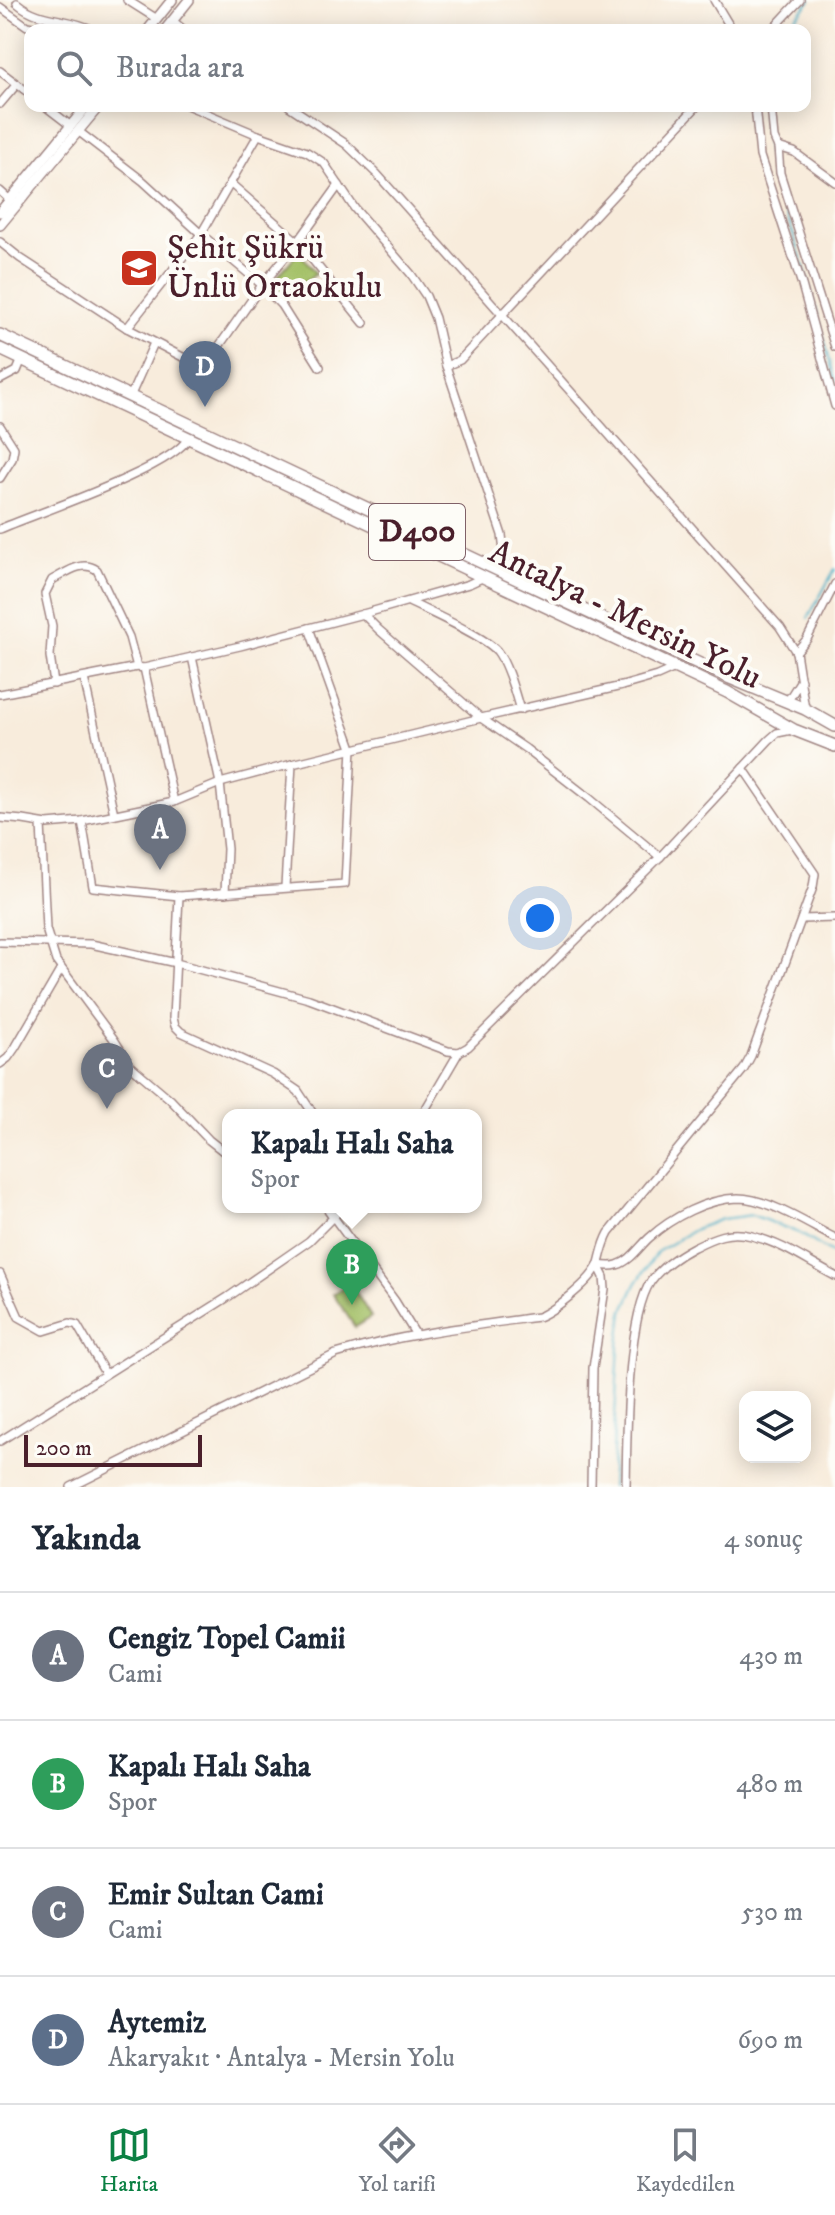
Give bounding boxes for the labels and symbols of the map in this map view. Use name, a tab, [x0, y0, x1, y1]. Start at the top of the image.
place label: Şehit Şükrü Ünlü Ortaokulu	[167, 227, 382, 308]
school or university icon: Şehit Şükrü Ünlü Ortaokulu	[118, 247, 160, 289]
pin: D	[179, 341, 231, 407]
road number: D400	[369, 504, 465, 560]
street label: Antalya - Mersin Yolu	[482, 531, 768, 699]
pin: A	[134, 804, 186, 870]
your location	[520, 898, 560, 938]
pin: C	[81, 1043, 133, 1109]
pin: B	[326, 1239, 378, 1305]
scale bar	[24, 1431, 202, 1467]

